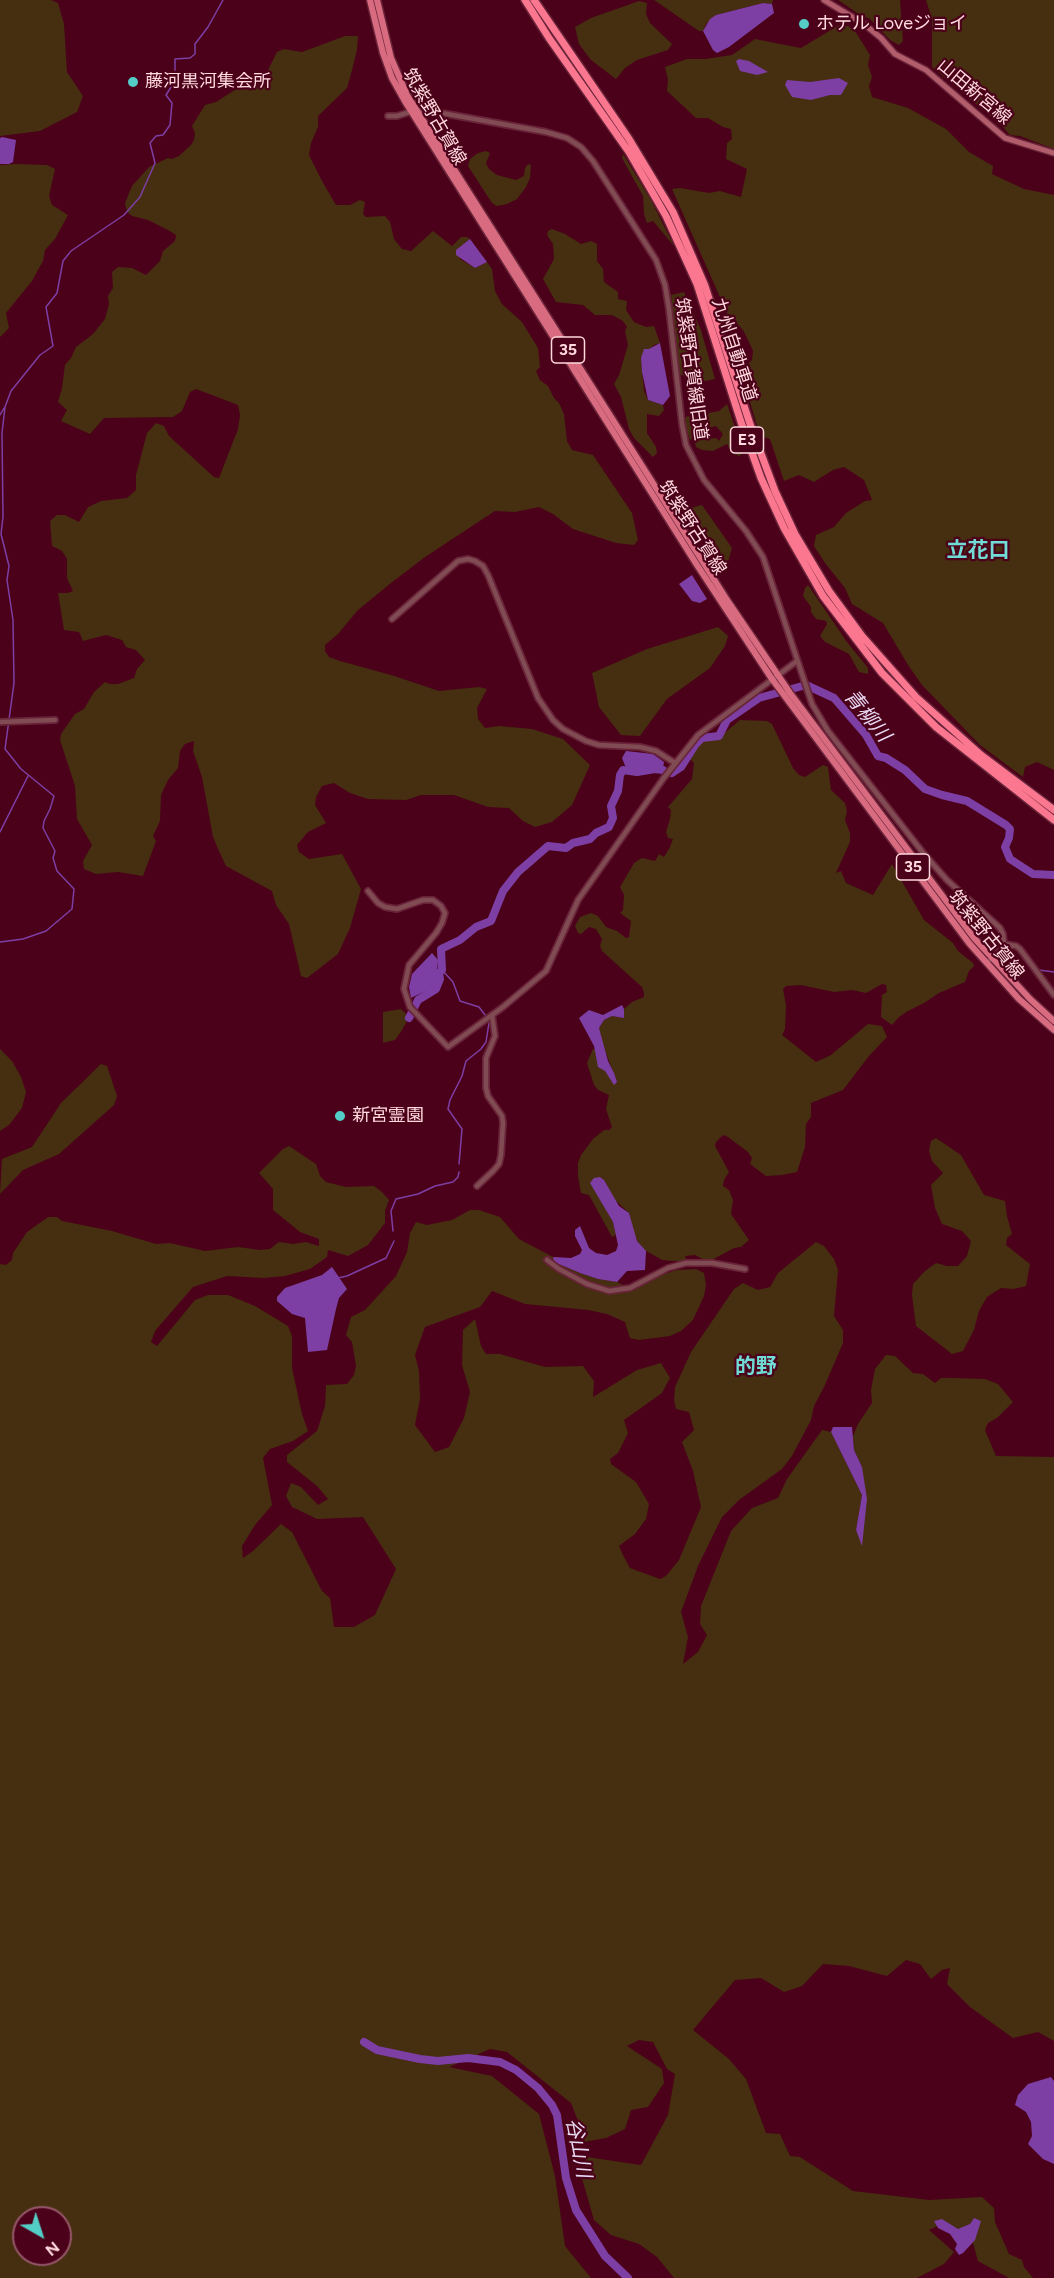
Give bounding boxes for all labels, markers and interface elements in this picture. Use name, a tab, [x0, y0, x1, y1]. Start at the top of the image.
place label: ホテル Loveジョイ	[816, 13, 967, 35]
marker: ホテル Loveジョイ	[797, 17, 811, 31]
street label: 山田新宮線	[933, 55, 1015, 129]
street label: 筑紫野古賀線	[398, 65, 470, 169]
place label: 藤河黒河集会所	[145, 71, 271, 93]
marker: 藤河黒河集会所	[126, 75, 140, 89]
street label: 九州自動車道	[707, 295, 761, 405]
street label: 筑紫野古賀線旧道	[670, 296, 712, 442]
road number: 35	[552, 337, 584, 363]
road number: E3	[730, 427, 764, 453]
street label: 筑紫野古賀線	[654, 477, 730, 579]
district label: 立花口	[947, 538, 1009, 564]
water label: 青柳川	[839, 685, 895, 747]
road number: 35	[896, 854, 930, 880]
street label: 筑紫野古賀線	[944, 886, 1028, 984]
place label: 新宮霊園	[352, 1105, 424, 1127]
marker: 新宮霊園	[333, 1109, 347, 1123]
district label: 的野	[735, 1354, 777, 1380]
water label: 谷山川	[560, 2116, 596, 2180]
north arrow	[12, 2206, 72, 2266]
text: N	[42, 2238, 63, 2260]

